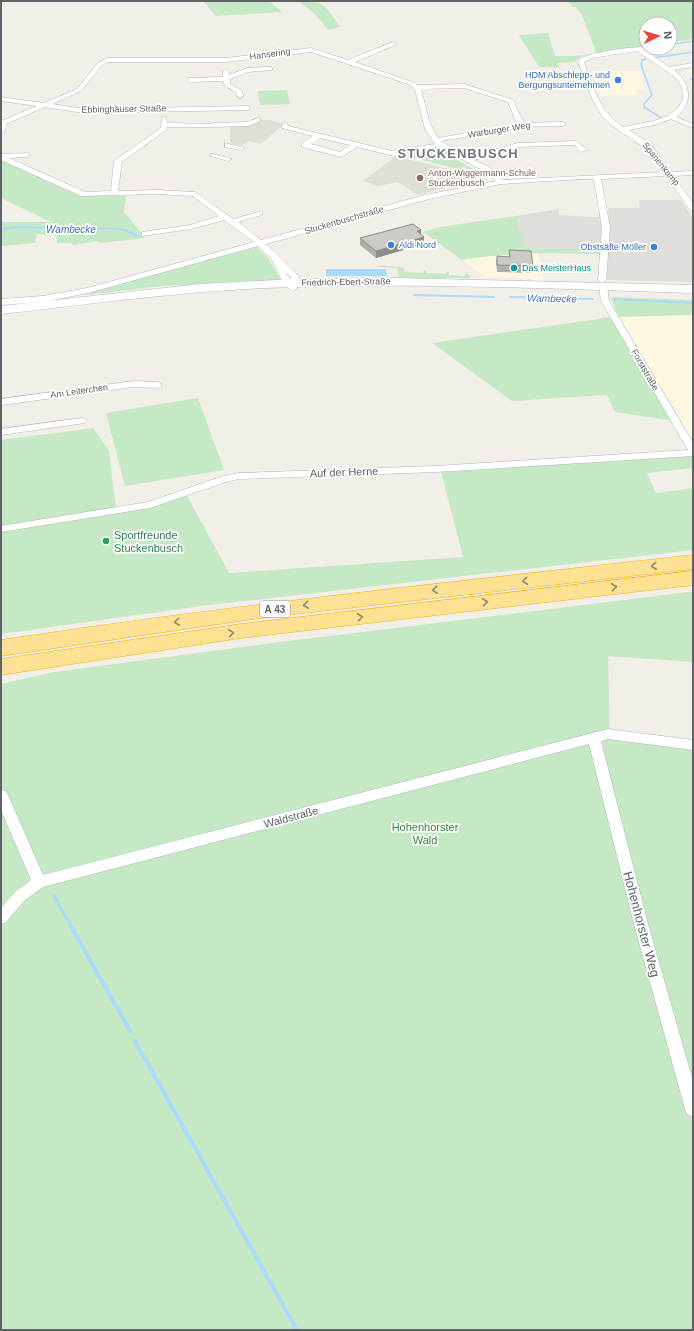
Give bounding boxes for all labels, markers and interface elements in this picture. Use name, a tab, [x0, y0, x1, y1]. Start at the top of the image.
north arrow	[638, 16, 678, 56]
text: N	[662, 31, 674, 40]
street label: Hansering	[249, 46, 291, 62]
place label: HDM Abschlepp- und Bergungsunternehmen	[518, 70, 610, 90]
marker: HDM Abschlepp- und Bergungsunternehmen	[613, 75, 623, 85]
street label: Ebbinghäuser Straße	[81, 103, 167, 115]
street label: Warburger Weg	[467, 120, 531, 140]
street label: Spanenkamp	[640, 140, 682, 188]
district label: STUCKENBUSCH	[397, 146, 519, 161]
place label: Anton-Wiggermann-Schule Stuckenbusch	[428, 168, 536, 188]
marker: Anton-Wiggermann-Schule Stuckenbusch	[415, 173, 425, 183]
street label: Stuckenbuschstraße	[303, 204, 385, 236]
water label: Wambecke	[46, 224, 96, 235]
marker: Aldi Nord	[386, 240, 396, 250]
place label: Aldi Nord	[399, 240, 436, 250]
place label: Obstsäfte Möller	[580, 242, 646, 252]
marker: Obstsäfte Möller	[649, 242, 659, 252]
marker: Das MeisterHaus	[509, 263, 519, 273]
place label: Das MeisterHaus	[522, 263, 592, 273]
street label: Friedrich-Ebert-Straße	[301, 276, 391, 288]
water label: Wambecke	[527, 293, 577, 304]
street label: Forststraße	[629, 348, 661, 392]
street label: Am Leiterchen	[50, 382, 108, 400]
street label: Auf der Herne	[310, 465, 378, 479]
place label: Sportfreunde Stuckenbusch	[114, 529, 183, 554]
marker: Sportfreunde Stuckenbusch	[101, 536, 111, 546]
one-way arrow	[651, 561, 657, 570]
one-way arrow	[522, 576, 528, 585]
one-way arrow	[611, 583, 617, 592]
one-way arrow	[432, 586, 438, 595]
one-way arrow	[482, 598, 488, 607]
one-way arrow	[303, 600, 309, 609]
road number: A 43	[260, 601, 290, 617]
one-way arrow	[357, 613, 363, 622]
one-way arrow	[174, 617, 180, 626]
one-way arrow	[227, 629, 234, 638]
street label: Waldstraße	[262, 804, 320, 830]
park label: Hohenhorster Wald	[392, 821, 459, 846]
street label: Hohenhorster Weg	[620, 870, 663, 979]

